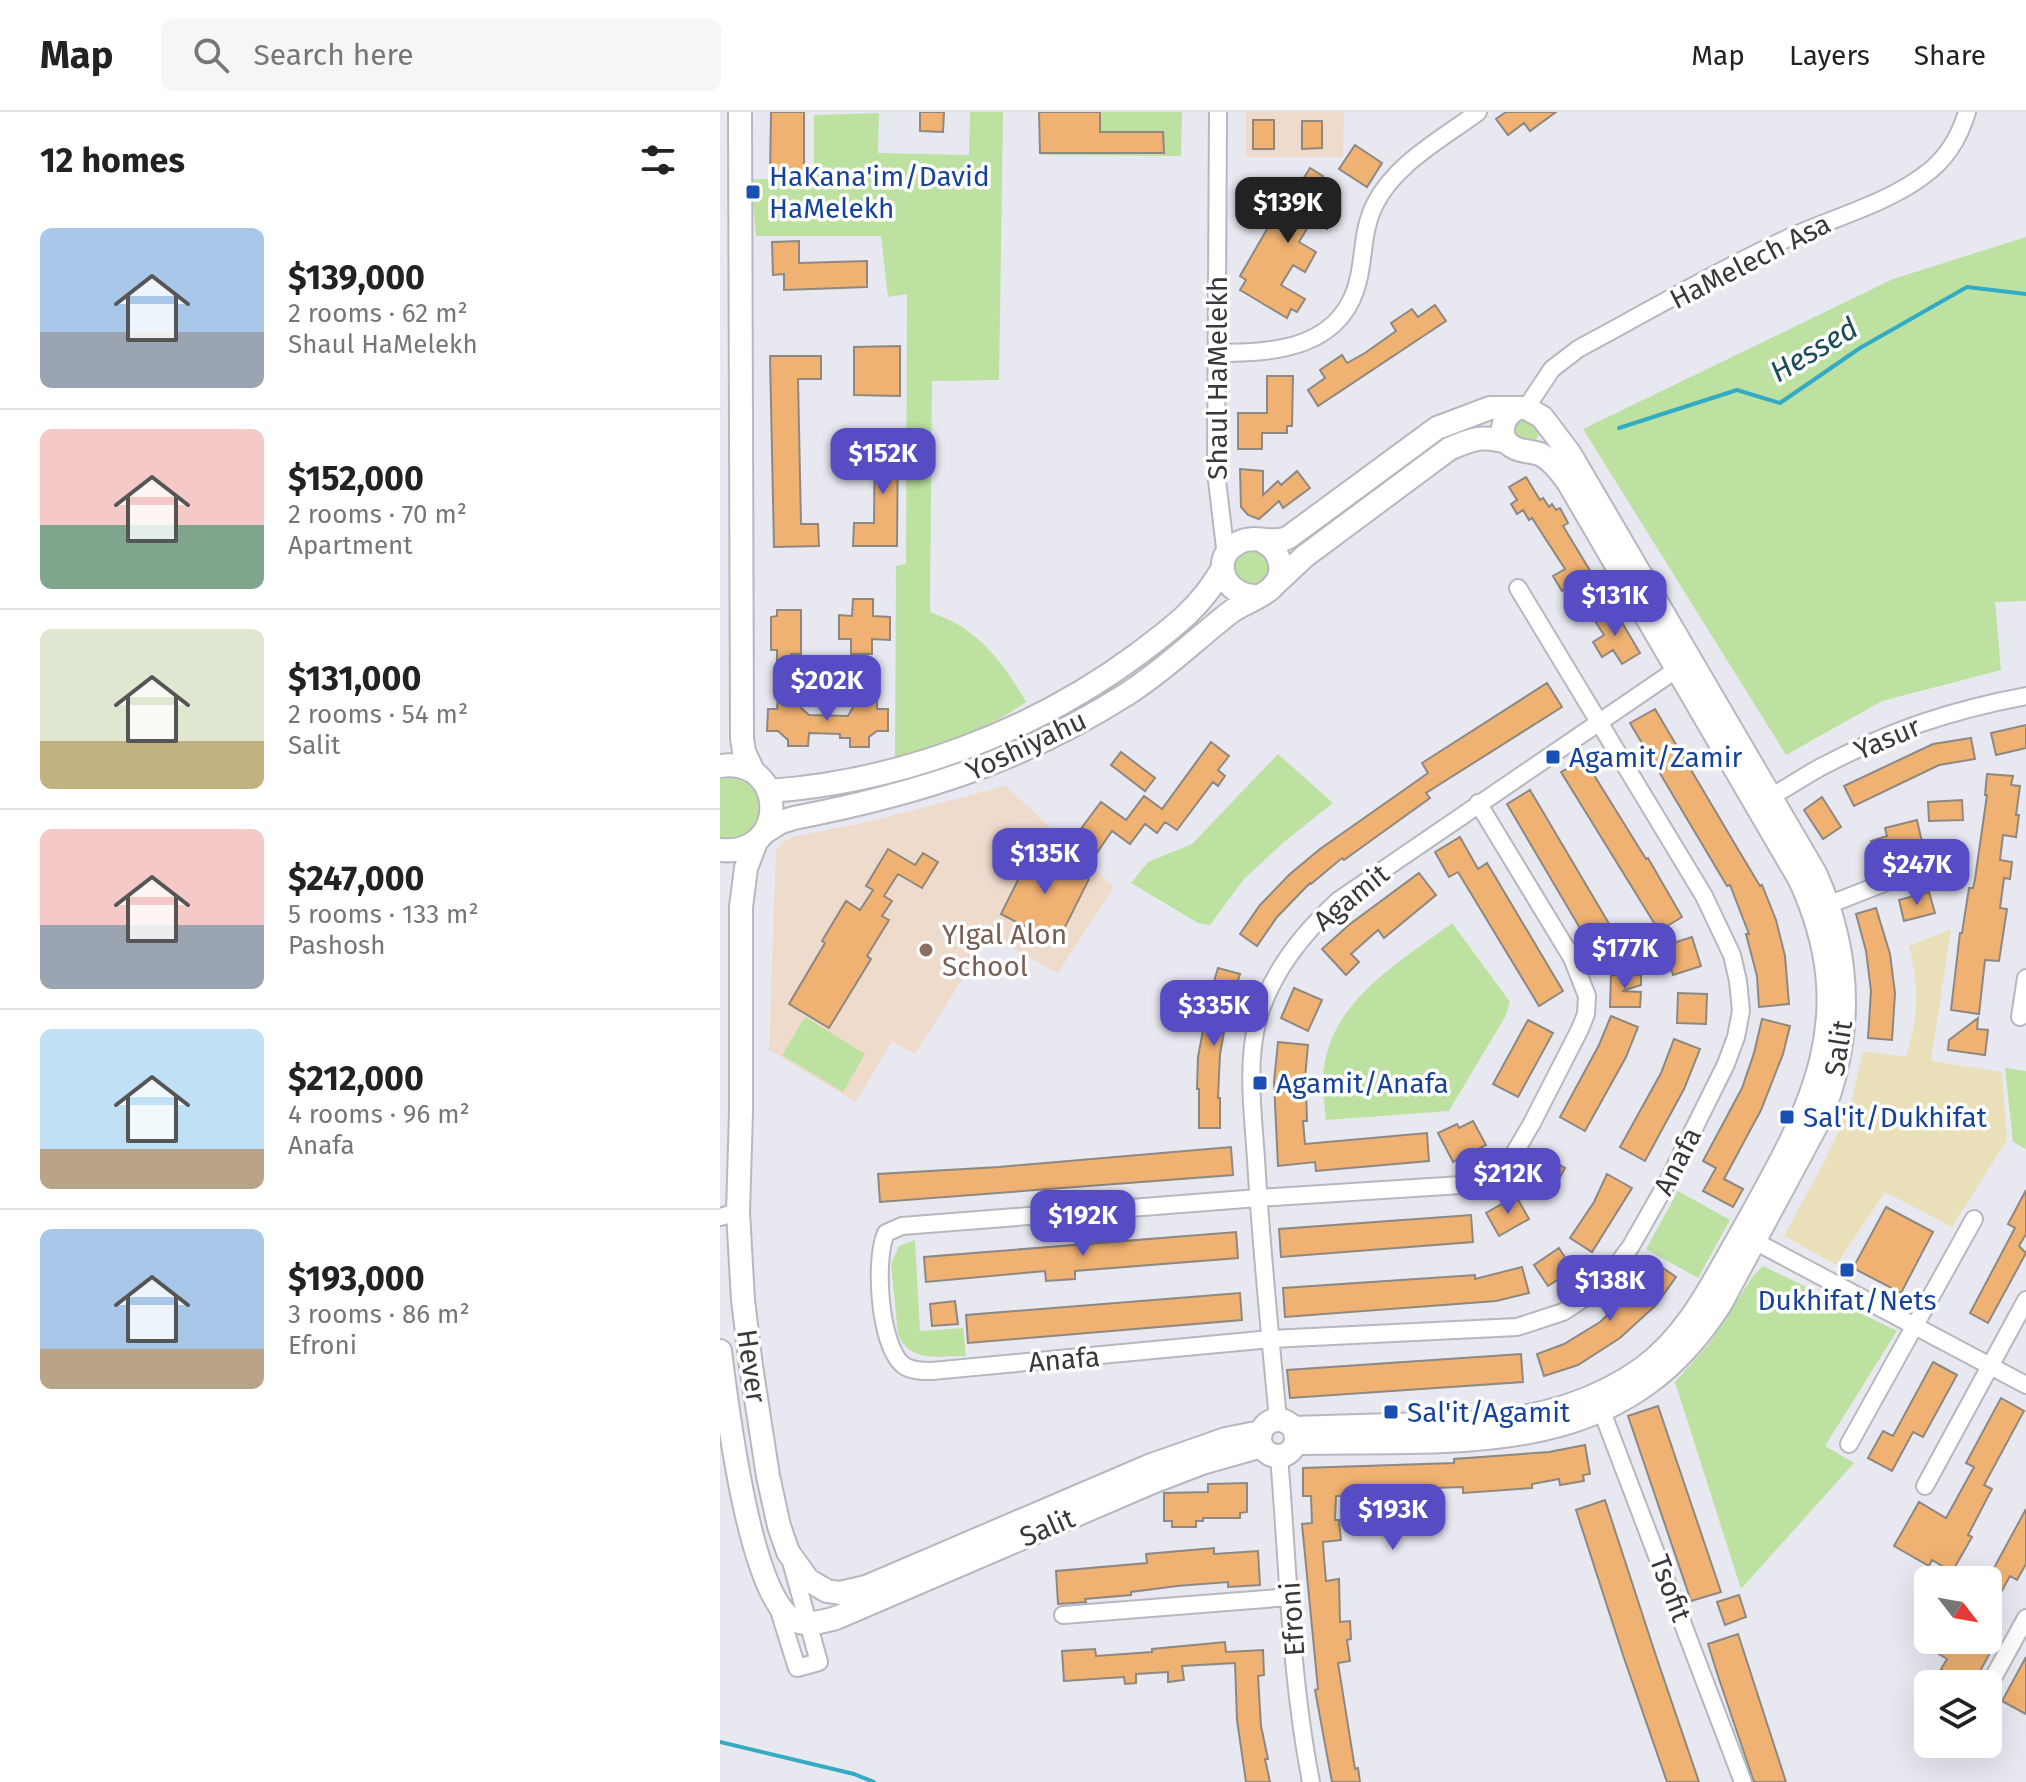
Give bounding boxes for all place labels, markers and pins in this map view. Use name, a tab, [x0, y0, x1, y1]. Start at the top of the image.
place label: HaKana'im/David HaMelekh	[769, 160, 990, 225]
pin: $139K	[1232, 177, 1344, 245]
marker: HaKana'im/David HaMelekh	[744, 183, 762, 201]
pin: $152K	[827, 428, 939, 496]
pin: $131K	[1559, 570, 1671, 638]
pin: $202K	[771, 655, 883, 723]
place label: Agamit/Zamir	[1569, 741, 1743, 774]
marker: Agamit/Zamir	[1544, 748, 1562, 766]
pin: $135K	[989, 828, 1101, 896]
pin: $247K	[1861, 839, 1973, 907]
place label: YIgal Alon School	[942, 918, 1067, 983]
pin: $177K	[1569, 923, 1681, 991]
marker: YIgal Alon School	[917, 941, 935, 959]
pin: $335K	[1158, 980, 1270, 1048]
place label: Agamit/Anafa	[1276, 1067, 1449, 1100]
marker: Agamit/Anafa	[1251, 1074, 1269, 1092]
place label: Sal'it/Dukhifat	[1803, 1101, 1988, 1134]
marker: Sal'it/Dukhifat	[1778, 1108, 1796, 1126]
pin: $212K	[1452, 1148, 1564, 1216]
pin: $192K	[1027, 1190, 1139, 1258]
pin: $138K	[1554, 1255, 1666, 1323]
marker: Dukhifat/Nets	[1838, 1261, 1856, 1279]
place label: Dukhifat/Nets	[1757, 1284, 1937, 1317]
place label: Sal'it/Agamit	[1407, 1396, 1571, 1429]
marker: Sal'it/Agamit	[1382, 1403, 1400, 1421]
pin: $193K	[1337, 1484, 1449, 1552]

